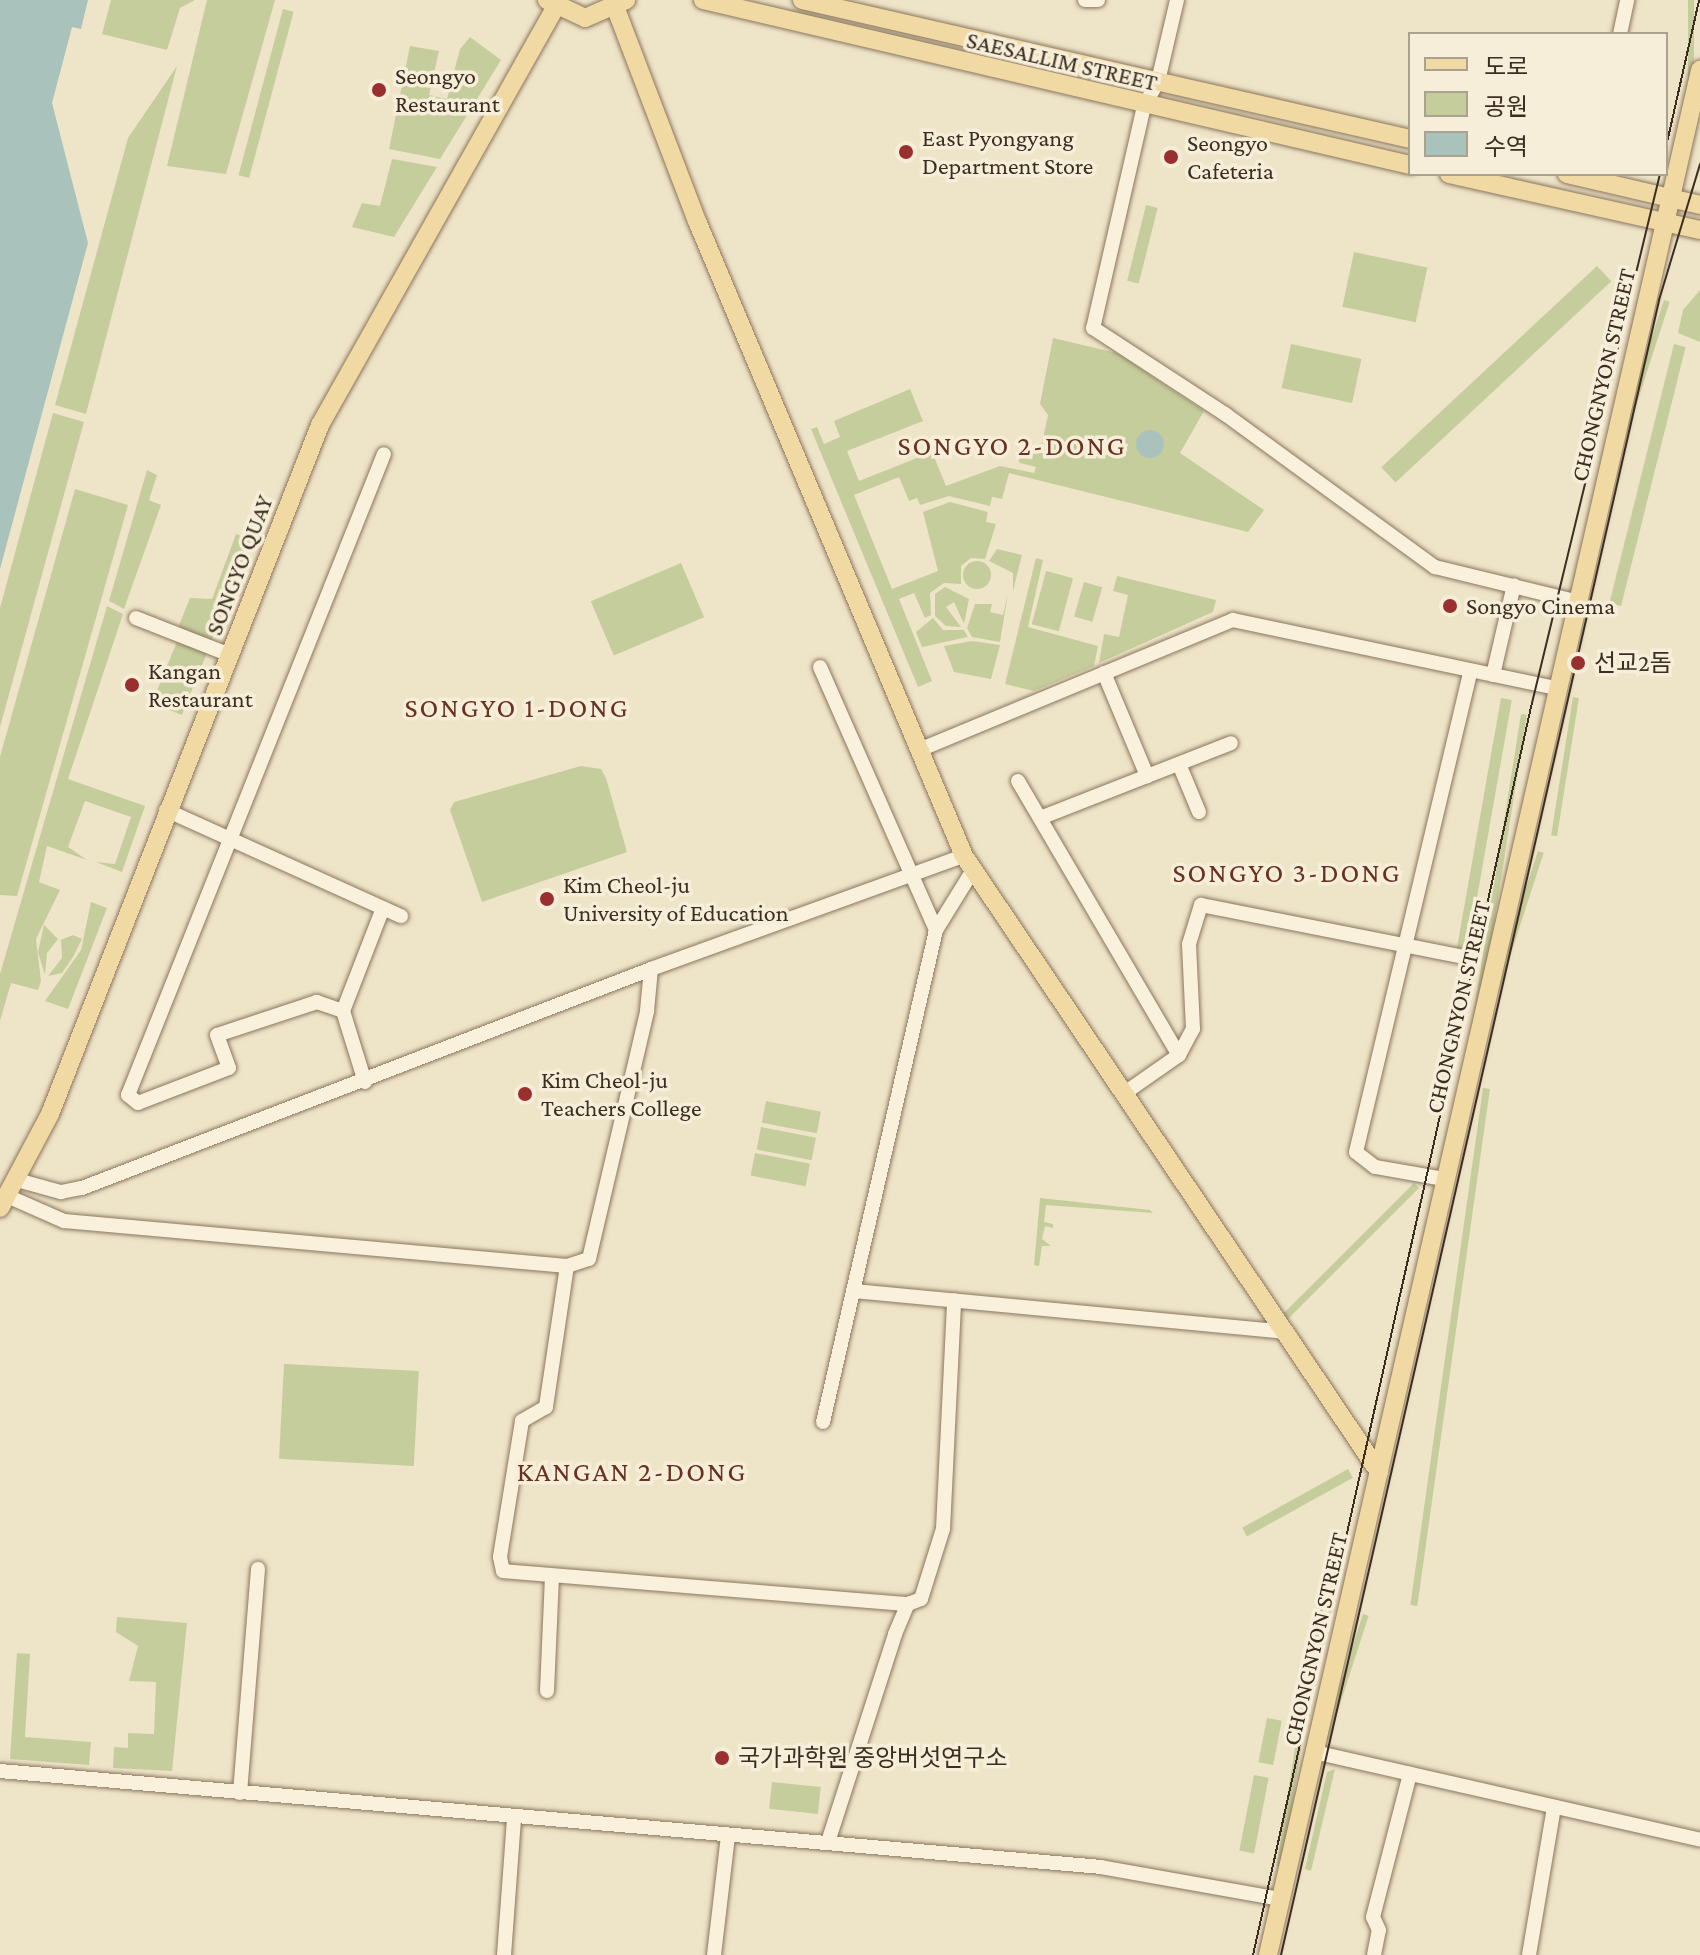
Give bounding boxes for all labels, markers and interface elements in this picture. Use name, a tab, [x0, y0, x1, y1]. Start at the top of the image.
street label: SAESALLIM STREET	[964, 25, 1160, 97]
legend	[1408, 32, 1668, 176]
text: 도로	[1484, 53, 1528, 80]
place label: Seongyo Restaurant	[395, 62, 500, 118]
marker: Seongyo Restaurant	[370, 81, 388, 99]
text: 공원	[1484, 93, 1528, 120]
place label: East Pyongyang Department Store	[922, 124, 1093, 180]
place label: Seongyo Cafeteria	[1187, 129, 1274, 185]
text: 수역	[1484, 133, 1528, 160]
marker: East Pyongyang Department Store	[897, 143, 915, 161]
marker: Seongyo Cafeteria	[1162, 148, 1180, 166]
street label: CHONGNYON STREET	[1564, 266, 1642, 484]
district label: SONGYO 2-DONG	[897, 429, 1127, 463]
street label: SONGYO QUAY	[199, 491, 279, 639]
place label: Songyo Cinema	[1466, 592, 1615, 620]
marker: Songyo Cinema	[1441, 597, 1459, 615]
place label: 선교2돔	[1594, 649, 1672, 677]
marker: 선교2돔	[1569, 654, 1587, 672]
place label: Kangan Restaurant	[148, 657, 253, 713]
marker: Kangan Restaurant	[123, 676, 141, 694]
district label: SONGYO 1-DONG	[404, 691, 630, 725]
district label: SONGYO 3-DONG	[1172, 856, 1402, 890]
place label: Kim Cheol-ju University of Education	[563, 871, 789, 927]
marker: Kim Cheol-ju University of Education	[538, 890, 556, 908]
street label: CHONGNYON STREET	[1419, 898, 1497, 1116]
place label: Kim Cheol-ju Teachers College	[541, 1066, 701, 1122]
marker: Kim Cheol-ju Teachers College	[516, 1085, 534, 1103]
district label: KANGAN 2-DONG	[517, 1455, 747, 1489]
street label: CHONGNYON STREET	[1276, 1530, 1354, 1748]
place label: 국가과학원 중앙버섯연구소	[738, 1744, 1007, 1772]
marker: 국가과학원 중앙버섯연구소	[713, 1749, 731, 1767]

